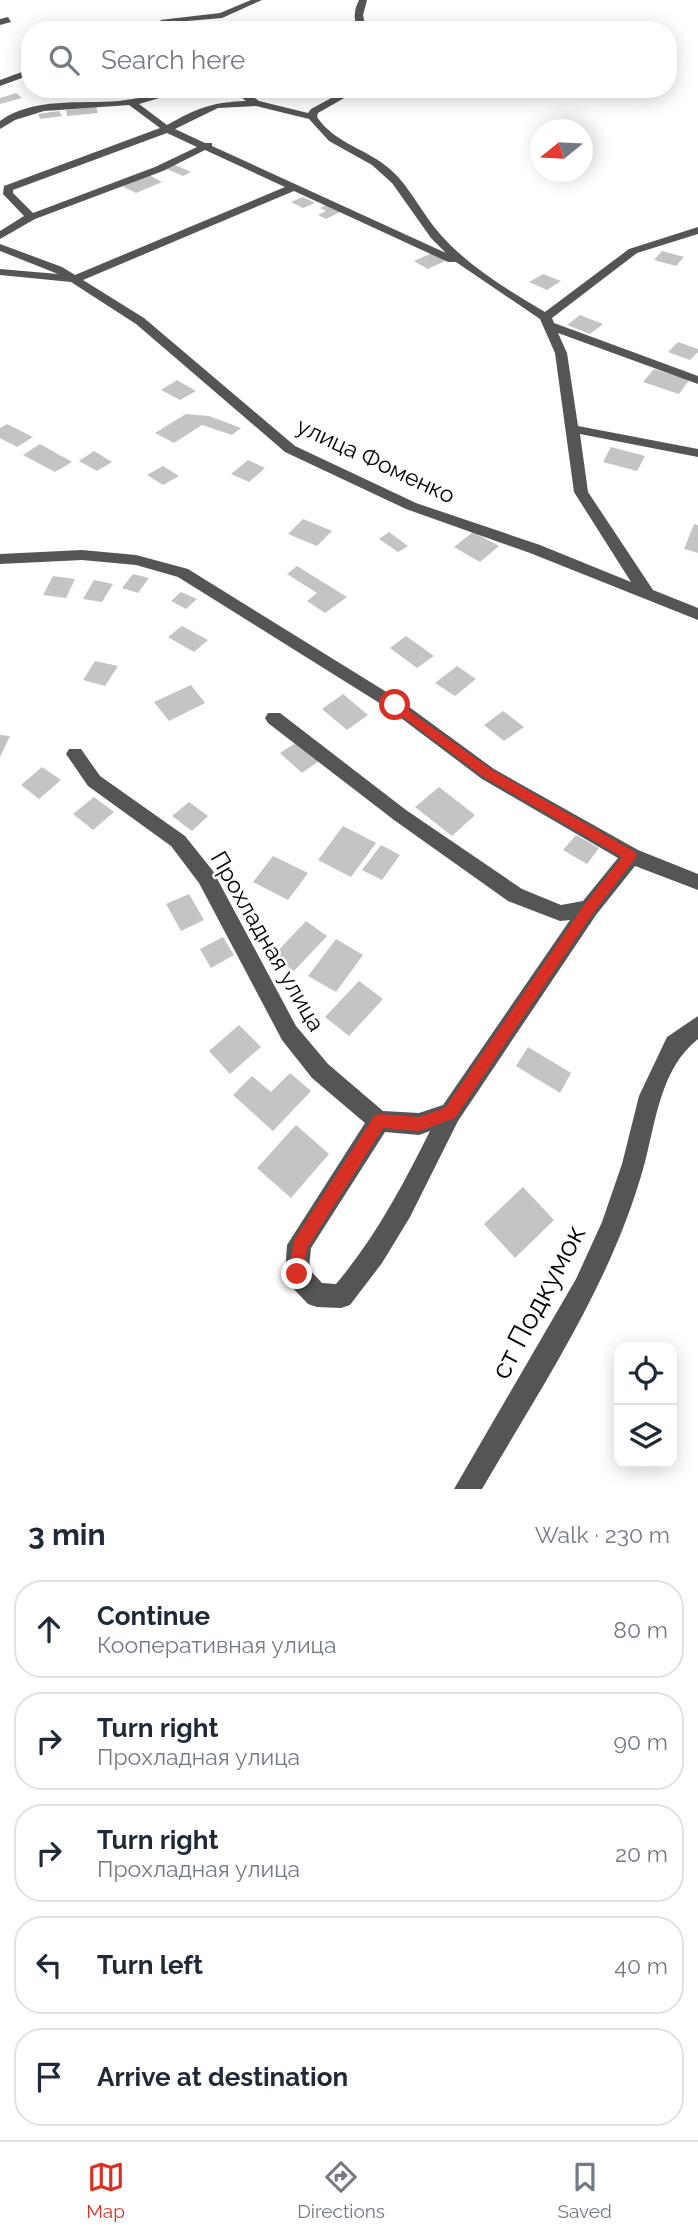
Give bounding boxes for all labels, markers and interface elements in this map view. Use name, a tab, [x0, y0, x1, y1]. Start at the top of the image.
search box	[21, 21, 677, 98]
icon: search	[45, 41, 83, 79]
text: Search here	[101, 45, 245, 75]
north arrow	[530, 119, 593, 182]
street label: улица Фоменко	[293, 412, 459, 508]
route start	[379, 689, 410, 720]
street label: Прохладная улица	[206, 846, 330, 1036]
street label: ст Подкумок	[484, 1219, 592, 1385]
route end	[281, 1258, 312, 1289]
map controls	[614, 1342, 677, 1468]
button: locate	[614, 1342, 677, 1405]
button: layers	[614, 1405, 677, 1468]
text: 3 min	[28, 1517, 106, 1552]
text: Walk · 230 m	[535, 1521, 670, 1548]
text: Continue	[97, 1601, 210, 1631]
icon: ahead	[30, 1610, 68, 1648]
text: 80 m	[613, 1616, 668, 1643]
text: Кооперативная улица	[97, 1631, 336, 1658]
text: Turn right	[97, 1713, 218, 1743]
icon: right	[30, 1722, 68, 1760]
text: 90 m	[613, 1728, 668, 1755]
text: Прохладная улица	[97, 1743, 300, 1770]
text: Turn right	[97, 1825, 218, 1855]
icon: right	[30, 1834, 68, 1872]
text: 20 m	[615, 1840, 668, 1867]
text: Прохладная улица	[97, 1855, 300, 1882]
icon: left	[30, 1946, 68, 1984]
text: Turn left	[97, 1950, 203, 1980]
text: 40 m	[614, 1952, 668, 1979]
icon: arrive	[30, 2058, 68, 2096]
text: Arrive at destination	[97, 2062, 348, 2092]
tab: Map	[86, 2158, 125, 2222]
tab: Directions	[297, 2158, 385, 2222]
tab: Saved	[557, 2158, 612, 2222]

